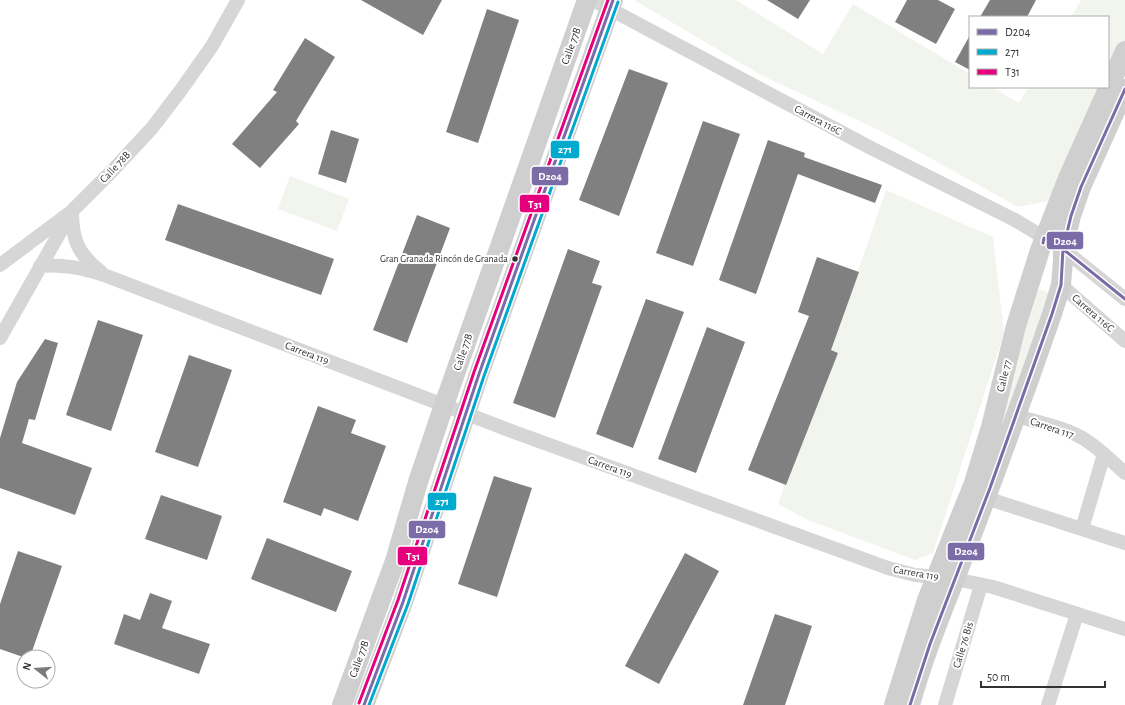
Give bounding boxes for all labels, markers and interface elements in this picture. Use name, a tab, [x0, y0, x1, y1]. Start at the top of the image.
legend	[969, 16, 1109, 88]
street label: Calle 77B	[559, 26, 583, 66]
text: D204	[1005, 26, 1031, 38]
text: 271	[1005, 46, 1020, 58]
text: T31	[1005, 66, 1020, 78]
street label: Carrera 116C	[793, 103, 844, 137]
line badge: 271	[550, 140, 580, 159]
text: 271	[558, 144, 572, 155]
street label: Calle 78B	[98, 149, 132, 185]
line badge: D204	[531, 166, 569, 186]
text: D204	[538, 171, 562, 182]
line badge: T31	[519, 194, 550, 213]
text: T31	[528, 199, 542, 210]
line badge: D204	[1046, 231, 1084, 250]
text: D204	[1053, 236, 1077, 247]
place label: Gran Granada Rincón de Granada	[380, 254, 508, 264]
marker: Gran Granada Rincón de Granada	[510, 254, 520, 264]
street label: Carrera 116C	[1070, 292, 1116, 334]
street label: Calle 77B	[452, 332, 474, 372]
street label: Carrera 119	[284, 340, 330, 366]
street label: Calle 77	[995, 359, 1013, 393]
street label: Carrera 117	[1029, 415, 1076, 441]
street label: Carrera 119	[587, 454, 633, 480]
line badge: 271	[427, 492, 457, 511]
text: 271	[435, 496, 449, 507]
line badge: D204	[408, 520, 446, 539]
text: D204	[415, 524, 439, 535]
line badge: D204	[947, 542, 985, 561]
line badge: T31	[397, 546, 428, 566]
text: D204	[954, 546, 978, 557]
text: T31	[406, 551, 420, 562]
street label: Carrera 119	[892, 564, 940, 582]
street label: Calle 76 Bis	[951, 621, 975, 669]
street label: Calle 77B	[347, 639, 371, 679]
north arrow	[16, 649, 56, 689]
text: N	[21, 661, 33, 671]
scale bar	[981, 663, 1105, 689]
text: 50 m	[987, 671, 1010, 683]

